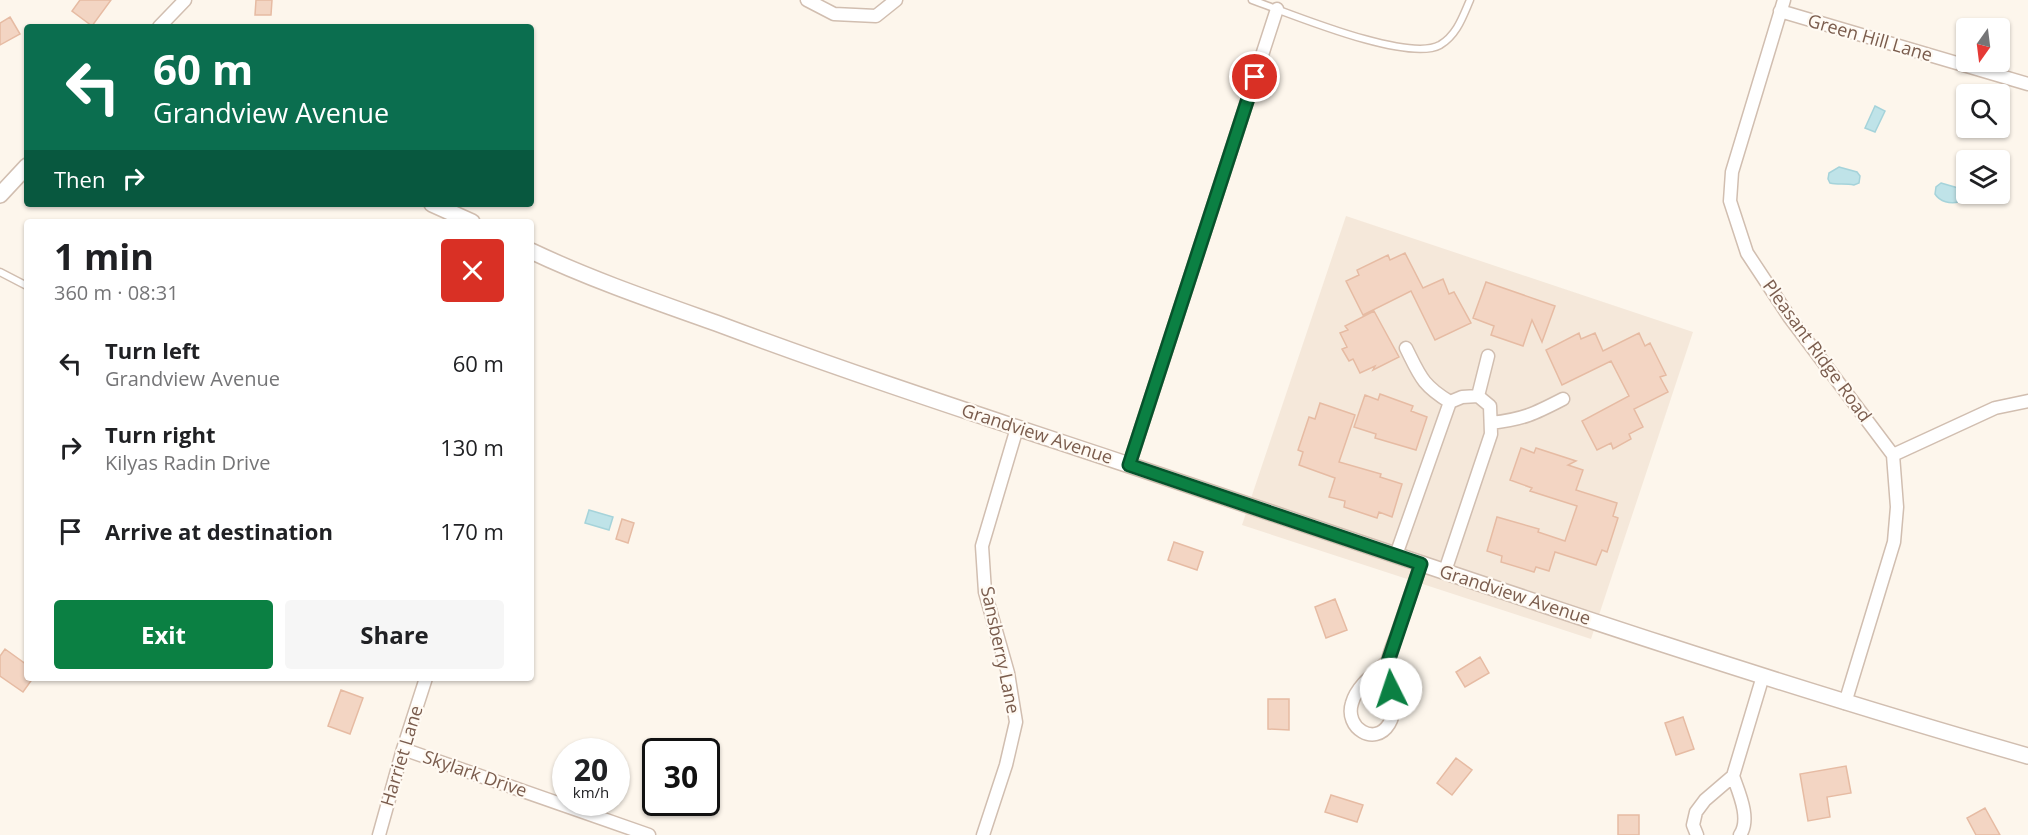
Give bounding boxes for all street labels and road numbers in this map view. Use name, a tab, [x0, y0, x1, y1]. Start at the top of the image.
street label: Green Hill Lane	[1805, 8, 1935, 66]
street label: Pleasant Ridge Road	[1758, 274, 1878, 426]
street label: Grandview Avenue	[959, 397, 1116, 469]
street label: Grandview Avenue	[1437, 558, 1594, 630]
street label: Sansberry Lane	[976, 584, 1026, 716]
street label: Harriet Lane	[374, 702, 428, 809]
street label: Skylark Drive	[420, 744, 531, 802]

